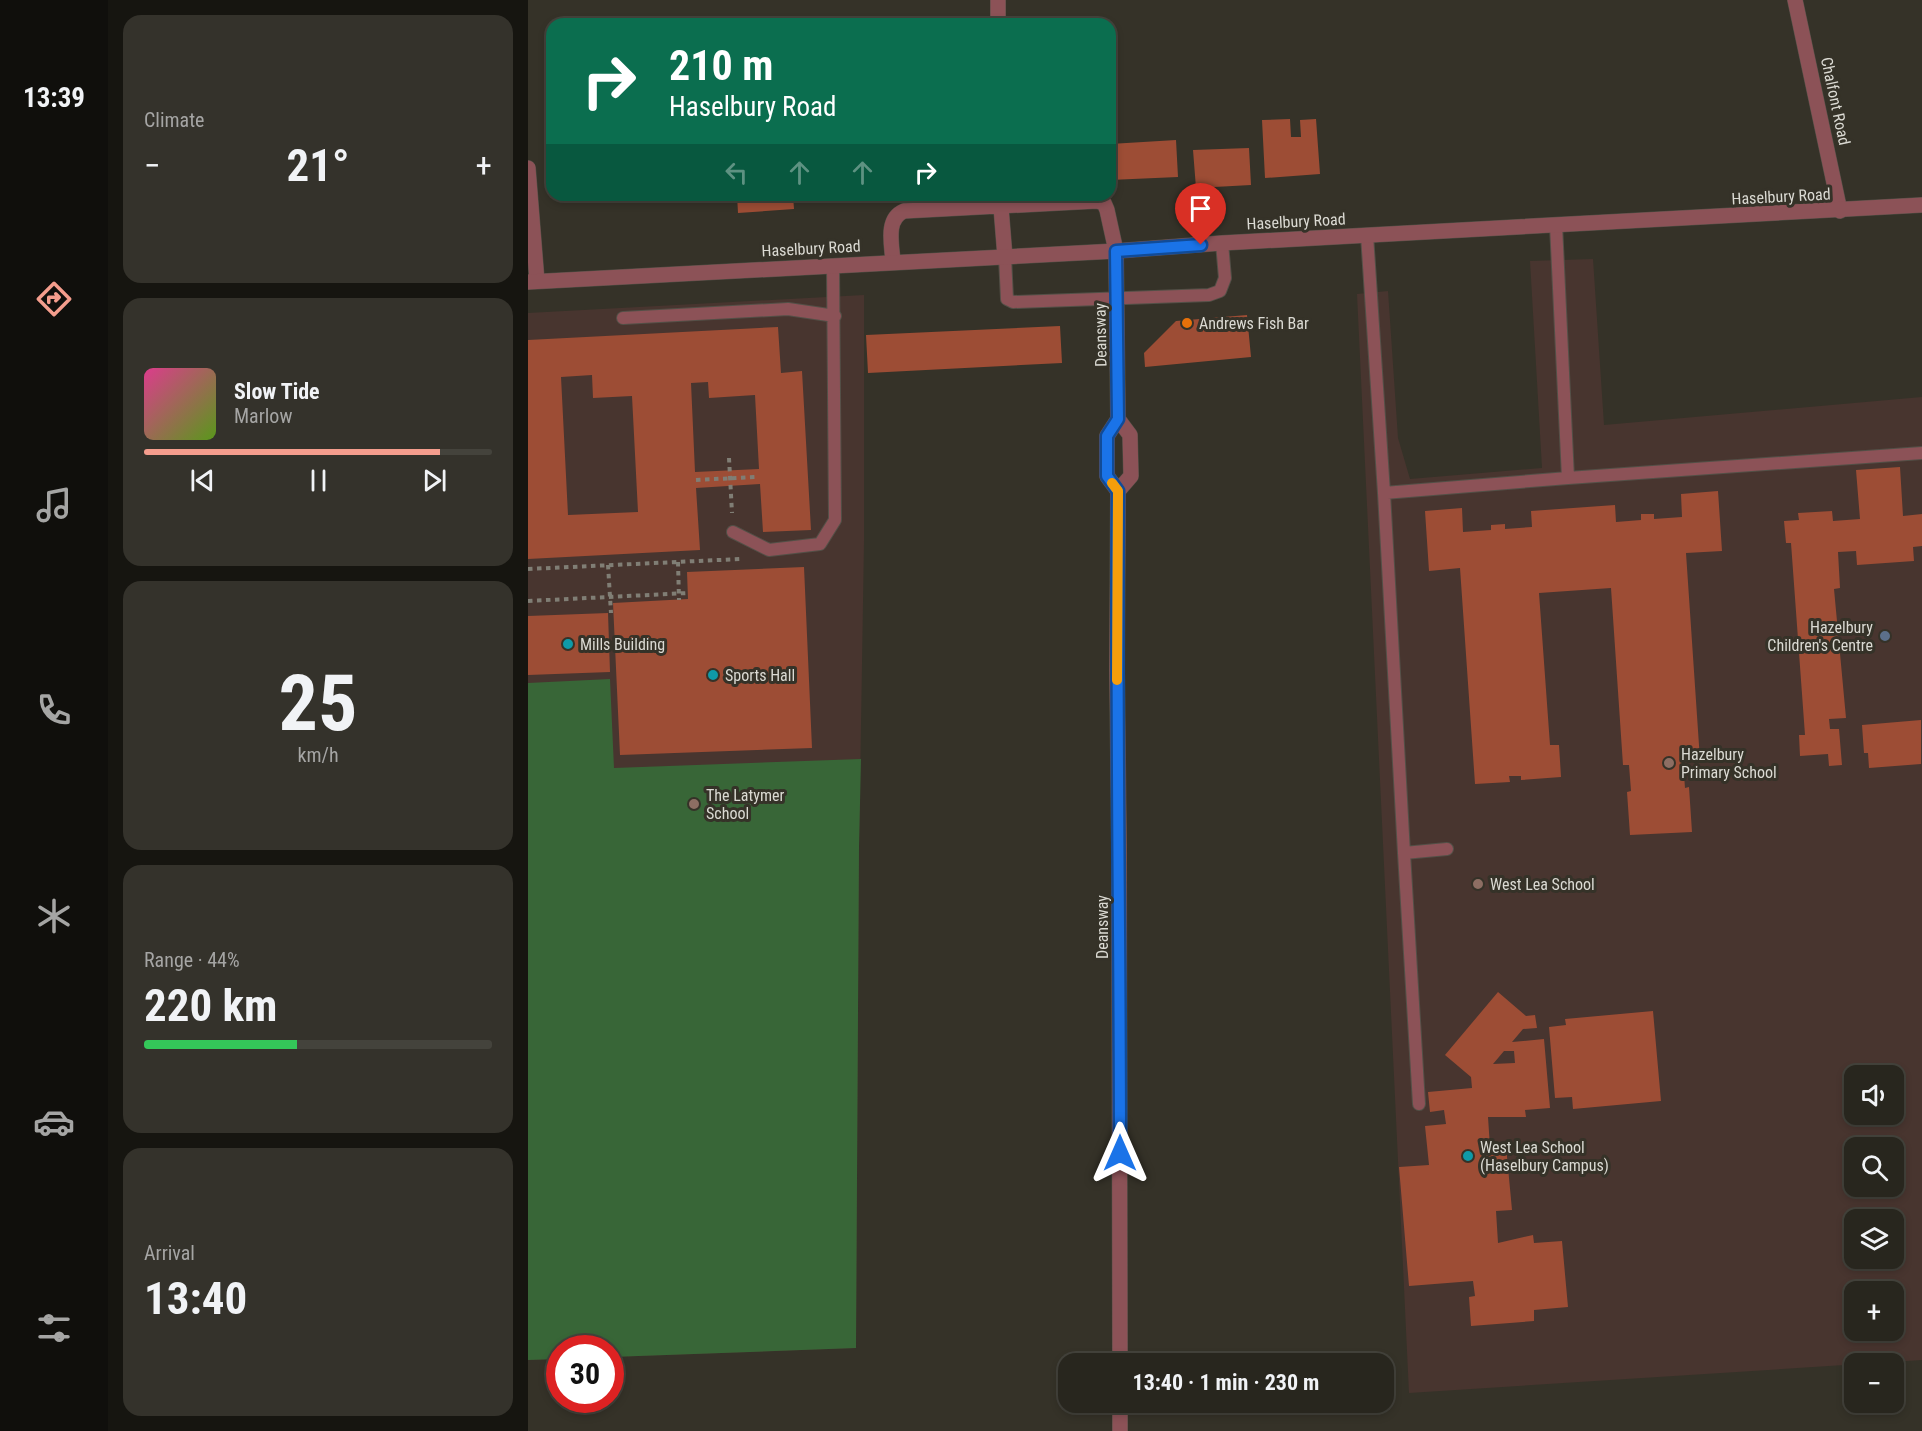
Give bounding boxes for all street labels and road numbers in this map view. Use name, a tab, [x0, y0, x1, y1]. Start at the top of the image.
street label: Chalfont Road	[1817, 55, 1854, 147]
street label: Haselbury Road	[1731, 184, 1831, 209]
street label: Haselbury Road	[1246, 209, 1346, 234]
street label: Haselbury Road	[761, 236, 861, 261]
street label: Deansway	[1090, 303, 1111, 367]
street label: Deansway	[1093, 895, 1112, 959]

